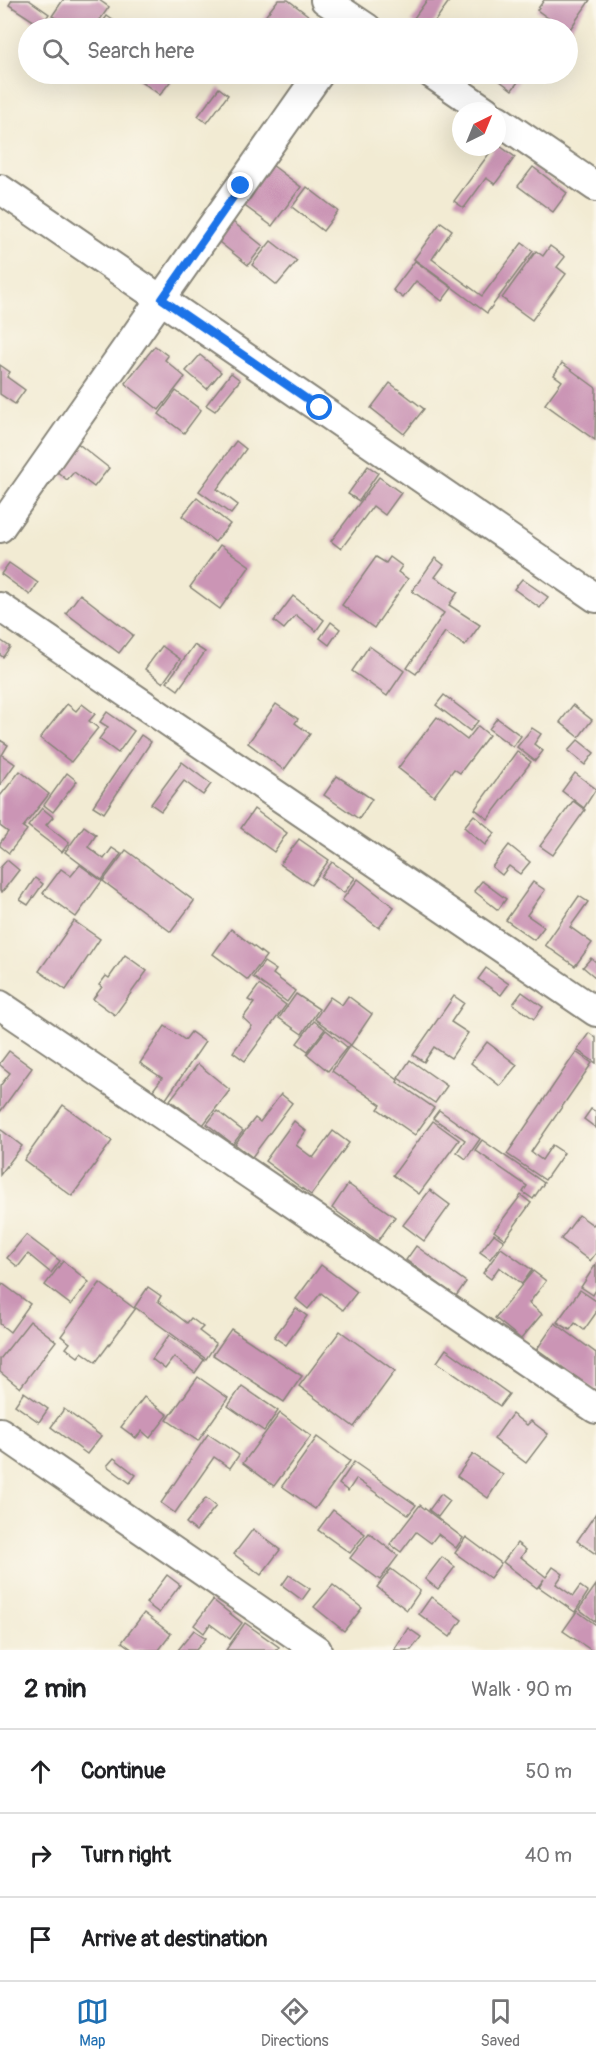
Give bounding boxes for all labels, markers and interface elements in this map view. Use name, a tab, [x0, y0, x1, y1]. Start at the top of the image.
search box	[18, 18, 578, 84]
icon: search	[39, 35, 72, 68]
text: Search here	[87, 37, 194, 65]
north arrow	[452, 102, 506, 156]
route end	[227, 172, 253, 198]
route start	[306, 394, 332, 420]
text: 2 min	[24, 1673, 86, 1705]
text: Walk · 90 m	[471, 1677, 572, 1702]
icon: ahead	[24, 1755, 57, 1788]
text: Continue	[81, 1757, 165, 1785]
text: 50 m	[525, 1759, 572, 1784]
icon: right	[24, 1839, 57, 1872]
text: Turn right	[81, 1841, 171, 1869]
text: 40 m	[525, 1843, 572, 1868]
icon: arrive	[24, 1923, 57, 1956]
text: Arrive at destination	[81, 1925, 267, 1953]
tab: Map	[76, 1995, 109, 2051]
tab: Directions	[261, 1995, 329, 2051]
tab: Saved	[480, 1995, 520, 2051]

